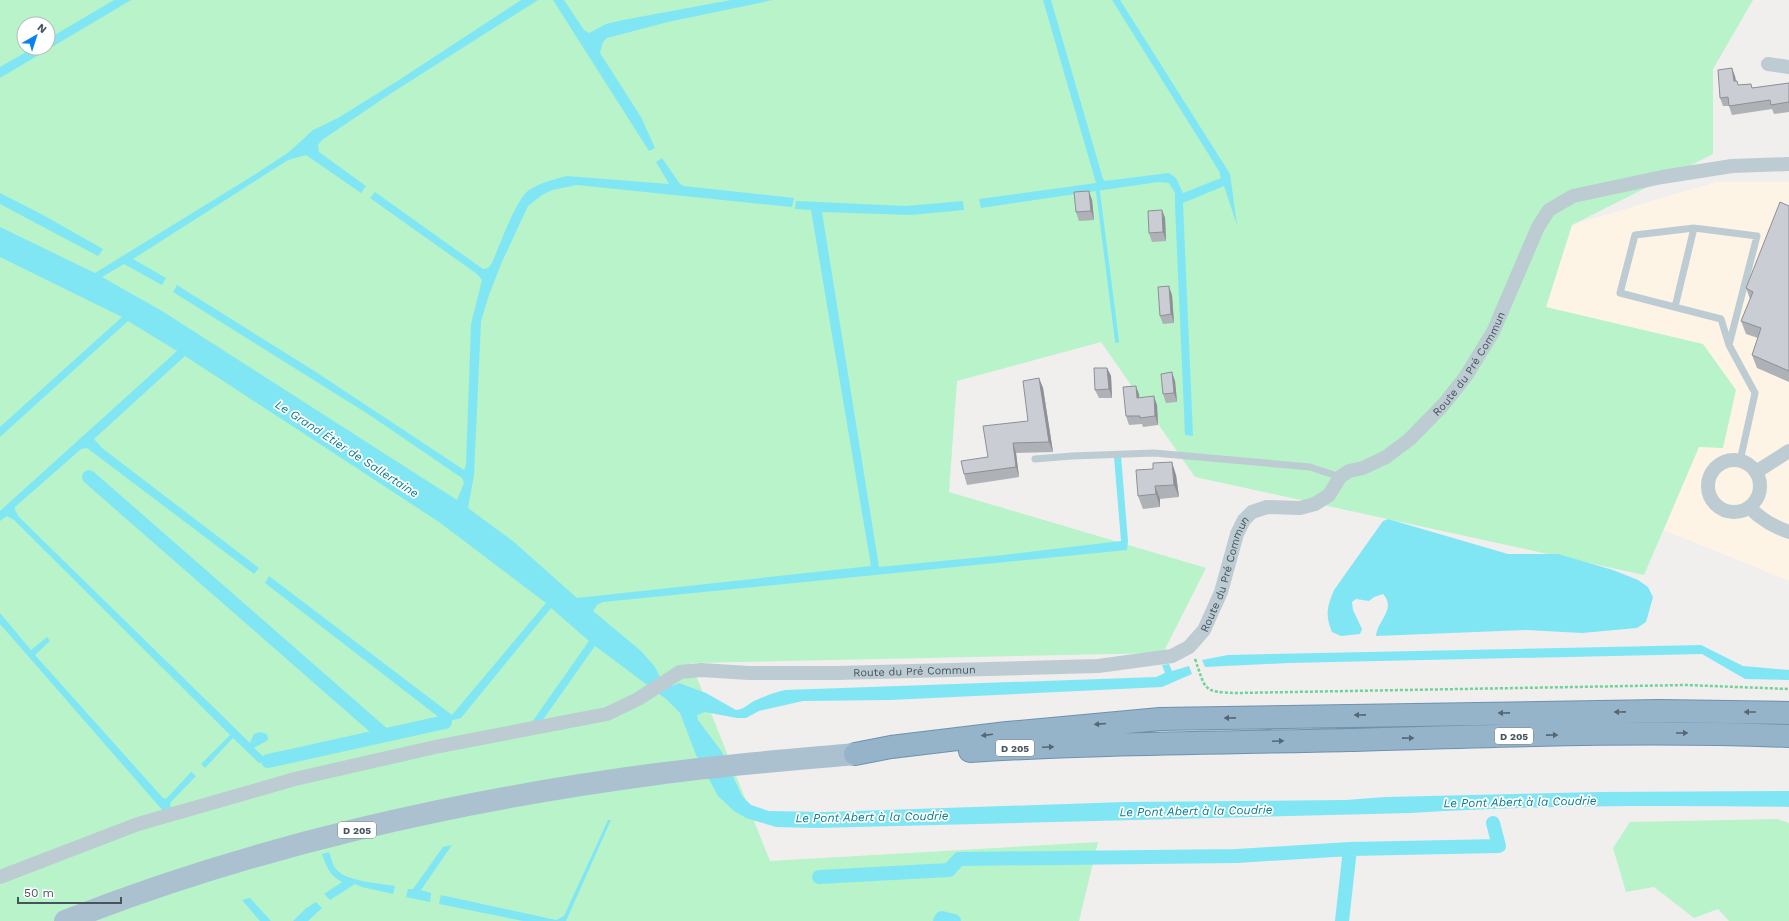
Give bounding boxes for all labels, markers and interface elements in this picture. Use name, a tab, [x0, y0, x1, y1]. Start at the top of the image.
north arrow	[16, 16, 56, 56]
text: N	[35, 21, 49, 36]
street label: Route du Pré Commun	[1430, 310, 1508, 419]
water label: Le Grand Étier de Sallertaine	[273, 397, 421, 501]
street label: Route du Pré Commun	[1198, 513, 1252, 634]
street label: Route du Pré Commun	[853, 663, 976, 680]
one-way arrow	[1614, 708, 1626, 715]
one-way arrow	[1743, 709, 1756, 715]
one-way arrow	[1497, 710, 1510, 716]
one-way arrow	[1354, 712, 1366, 719]
one-way arrow	[1224, 714, 1236, 721]
one-way arrow	[1094, 721, 1106, 728]
road number: D 205	[1495, 728, 1533, 744]
one-way arrow	[1676, 730, 1689, 736]
one-way arrow	[1546, 731, 1558, 738]
one-way arrow	[981, 732, 994, 738]
one-way arrow	[1402, 735, 1415, 741]
one-way arrow	[1272, 738, 1284, 745]
road number: D 205	[996, 740, 1034, 756]
one-way arrow	[1042, 744, 1054, 751]
water label: Le Pont Abert à la Coudrie	[1443, 794, 1597, 810]
water label: Le Pont Abert à la Coudrie	[1119, 803, 1273, 819]
water label: Le Pont Abert à la Coudrie	[795, 809, 949, 825]
road number: D 205	[338, 822, 376, 838]
scale bar	[18, 879, 121, 905]
text: 50 m	[24, 886, 54, 900]

